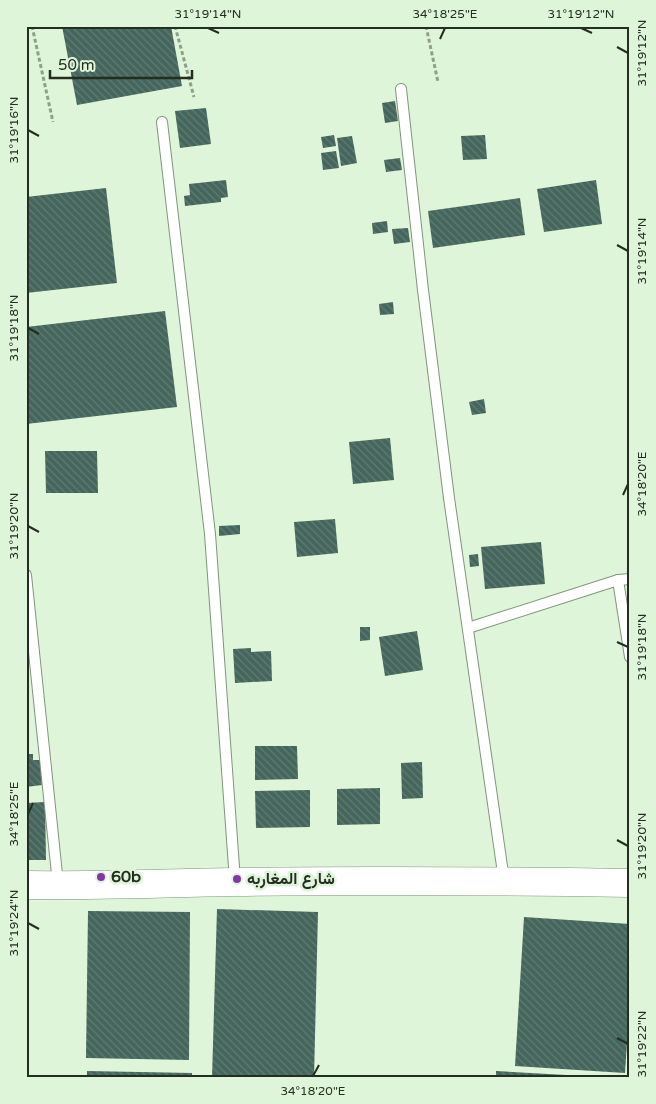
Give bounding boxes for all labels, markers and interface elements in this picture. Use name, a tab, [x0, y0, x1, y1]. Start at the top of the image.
text: 31°19'14"N	[175, 7, 242, 21]
text: 34°18'25"E	[412, 7, 478, 21]
text: 31°19'12"N	[548, 7, 615, 21]
text: 31°19'12"N	[635, 20, 649, 87]
scale bar	[50, 48, 192, 80]
text: 50 m	[58, 56, 95, 74]
text: 31°19'16"N	[7, 97, 21, 164]
text: 31°19'14"N	[635, 218, 649, 285]
text: 31°19'18"N	[7, 295, 21, 362]
text: 34°18'20"E	[635, 451, 649, 517]
text: 31°19'20"N	[7, 493, 21, 560]
text: 31°19'18"N	[635, 614, 649, 681]
text: 34°18'25"E	[7, 781, 21, 847]
text: 31°19'20"N	[635, 813, 649, 880]
place label: 60b	[111, 867, 141, 887]
place label: شارع المغاربه	[247, 869, 335, 889]
marker: 60b	[95, 871, 107, 883]
marker: شارع المغاربه	[231, 873, 243, 885]
text: 31°19'24"N	[7, 890, 21, 957]
text: 31°19'22"N	[635, 1011, 649, 1078]
text: 34°18'20"E	[280, 1084, 346, 1098]

